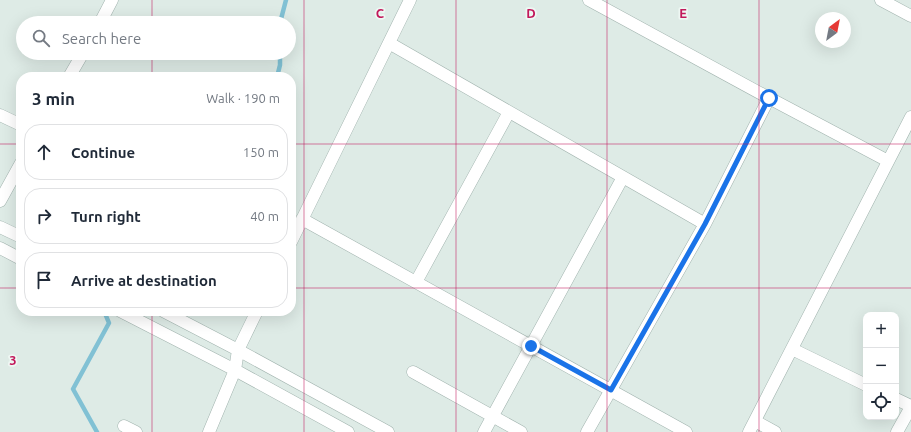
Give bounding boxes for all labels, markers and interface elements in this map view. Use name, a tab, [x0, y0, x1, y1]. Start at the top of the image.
text: C	[376, 6, 385, 20]
text: D	[526, 6, 536, 20]
text: E	[679, 6, 687, 20]
north arrow	[815, 12, 851, 48]
search box	[16, 16, 296, 60]
icon: search	[30, 27, 52, 49]
text: Search here	[62, 30, 141, 47]
text: 3 min	[32, 89, 75, 108]
route start	[760, 89, 778, 107]
text: Walk · 190 m	[206, 91, 280, 105]
icon: ahead	[33, 141, 55, 163]
text: Continue	[71, 144, 135, 161]
text: 150 m	[243, 145, 279, 159]
icon: right	[33, 205, 55, 227]
text: Turn right	[71, 208, 141, 225]
text: 40 m	[250, 209, 279, 223]
icon: arrive	[33, 269, 55, 291]
text: Arrive at destination	[71, 272, 217, 289]
map controls	[863, 312, 899, 420]
button: +	[863, 312, 899, 348]
route end	[522, 337, 540, 355]
button: −	[863, 348, 899, 384]
text: 3	[9, 353, 17, 367]
button: locate	[863, 384, 899, 420]

